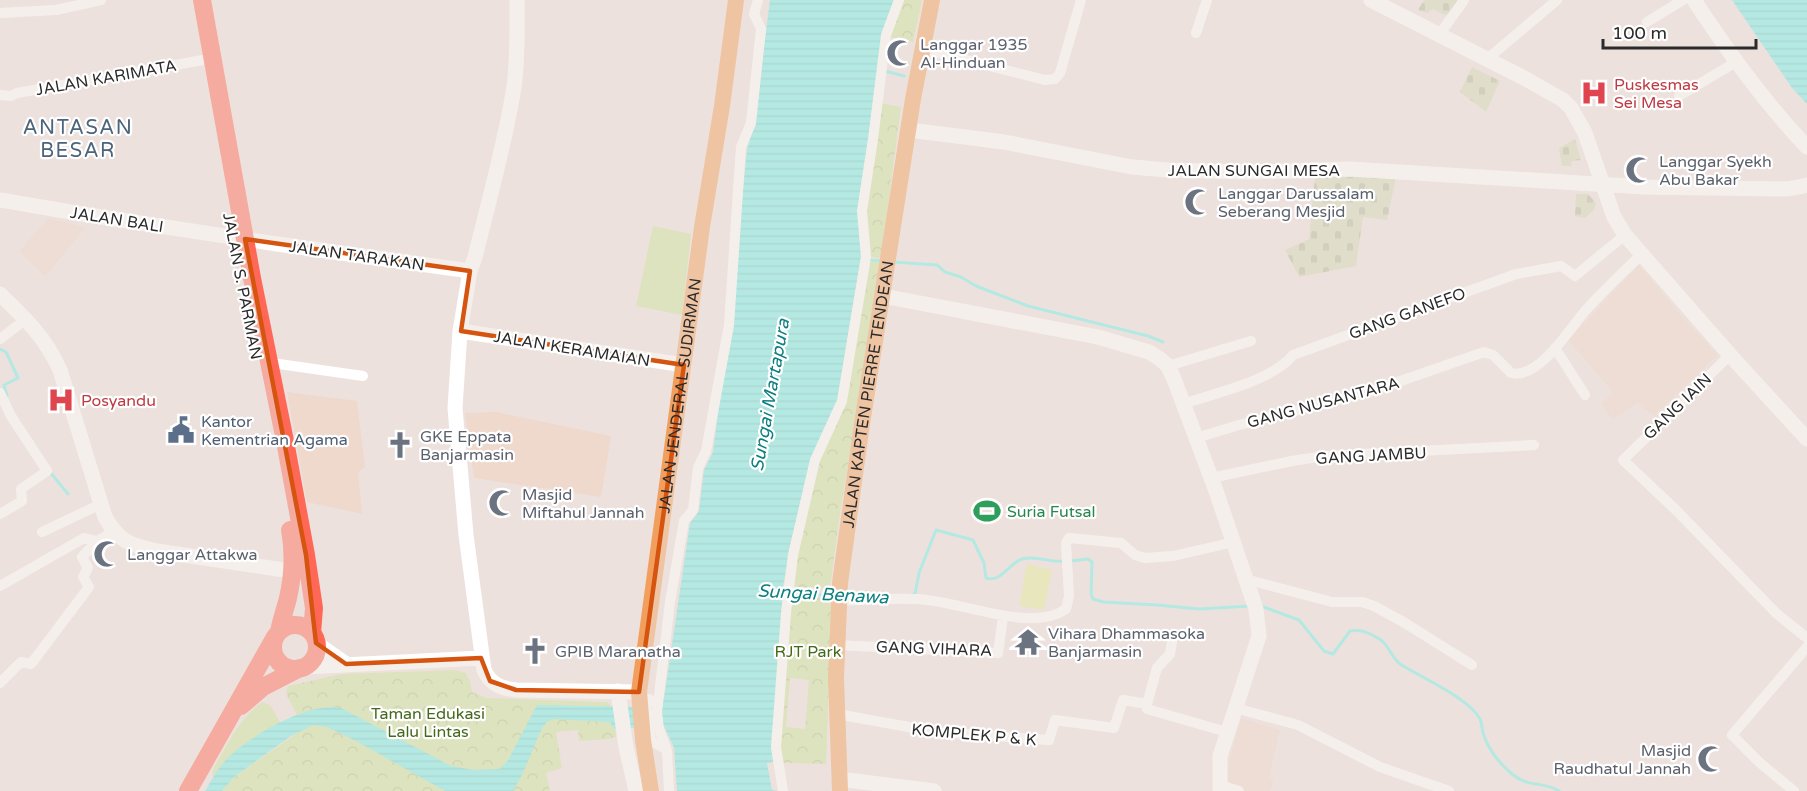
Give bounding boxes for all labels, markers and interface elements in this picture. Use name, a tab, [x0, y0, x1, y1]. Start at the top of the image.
scale bar	[1603, 12, 1756, 50]
text: 100 m	[1612, 22, 1667, 44]
place label: Langgar 1935 Al-Hinduan	[920, 35, 1028, 73]
mosque icon: Langgar 1935 Al-Hinduan	[885, 38, 915, 68]
street label: JALAN KARIMATA	[34, 56, 178, 100]
place label: Puskesmas Sei Mesa	[1614, 75, 1699, 113]
hospital icon: Puskesmas Sei Mesa	[1579, 78, 1609, 108]
district label: ANTASAN BESAR	[23, 116, 133, 163]
place label: Langgar Syekh Abu Bakar	[1659, 152, 1772, 190]
mosque icon: Langgar Syekh Abu Bakar	[1624, 155, 1654, 185]
street label: JALAN SUNGAI MESA	[1168, 161, 1340, 181]
place label: Langgar Darussalam Seberang Mesjid	[1218, 184, 1374, 222]
mosque icon: Langgar Darussalam Seberang Mesjid	[1183, 187, 1213, 217]
street label: JALAN BALI	[69, 203, 165, 237]
street label: JALAN S. PARMAN	[218, 211, 266, 361]
street label: JALAN TARAKAN	[288, 237, 426, 275]
street label: JALAN KAPTEN PIERRE TENDEAN	[839, 259, 898, 529]
street label: JALAN JENDERAL SUDIRMAN	[654, 277, 706, 514]
street label: GANG GANEFO	[1346, 284, 1468, 344]
water label: Sungai Martapura	[746, 316, 794, 473]
street label: JALAN KERAMAIAN	[492, 327, 652, 371]
street label: GANG IAIN	[1639, 369, 1716, 444]
street label: GANG NUSANTARA	[1245, 373, 1402, 433]
hospital icon: Posyandu	[46, 385, 76, 415]
place label: Posyandu	[81, 391, 156, 411]
place label: Kantor Kementrian Agama	[201, 412, 348, 450]
public building icon: Kantor Kementrian Agama	[166, 415, 196, 445]
place label: GKE Eppata Banjarmasin	[420, 427, 514, 465]
church icon: GKE Eppata Banjarmasin	[385, 430, 415, 460]
street label: GANG JAMBU	[1315, 443, 1427, 469]
place label: Masjid Miftahul Jannah	[522, 485, 645, 523]
mosque icon: Masjid Miftahul Jannah	[487, 488, 517, 518]
sports icon: Suria Futsal	[972, 496, 1002, 526]
place label: Suria Futsal	[1007, 502, 1095, 522]
mosque icon: Langgar Attakwa	[92, 539, 122, 569]
place label: Langgar Attakwa	[127, 545, 258, 565]
water label: Sungai Benawa	[757, 580, 890, 608]
place label: Vihara Dhammasoka Banjarmasin	[1048, 624, 1205, 662]
temple icon: Vihara Dhammasoka Banjarmasin	[1013, 627, 1043, 657]
church icon: GPIB Maranatha	[520, 636, 550, 666]
street label: GANG VIHARA	[876, 637, 992, 661]
place label: GPIB Maranatha	[555, 642, 681, 662]
park label: RJT Park	[775, 642, 842, 662]
park label: Taman Edukasi Lalu Lintas	[371, 704, 485, 742]
street label: KOMPLEK P & K	[911, 720, 1037, 750]
place label: Masjid Raudhatul Jannah	[1554, 741, 1691, 779]
mosque icon: Masjid Raudhatul Jannah	[1696, 744, 1726, 774]

